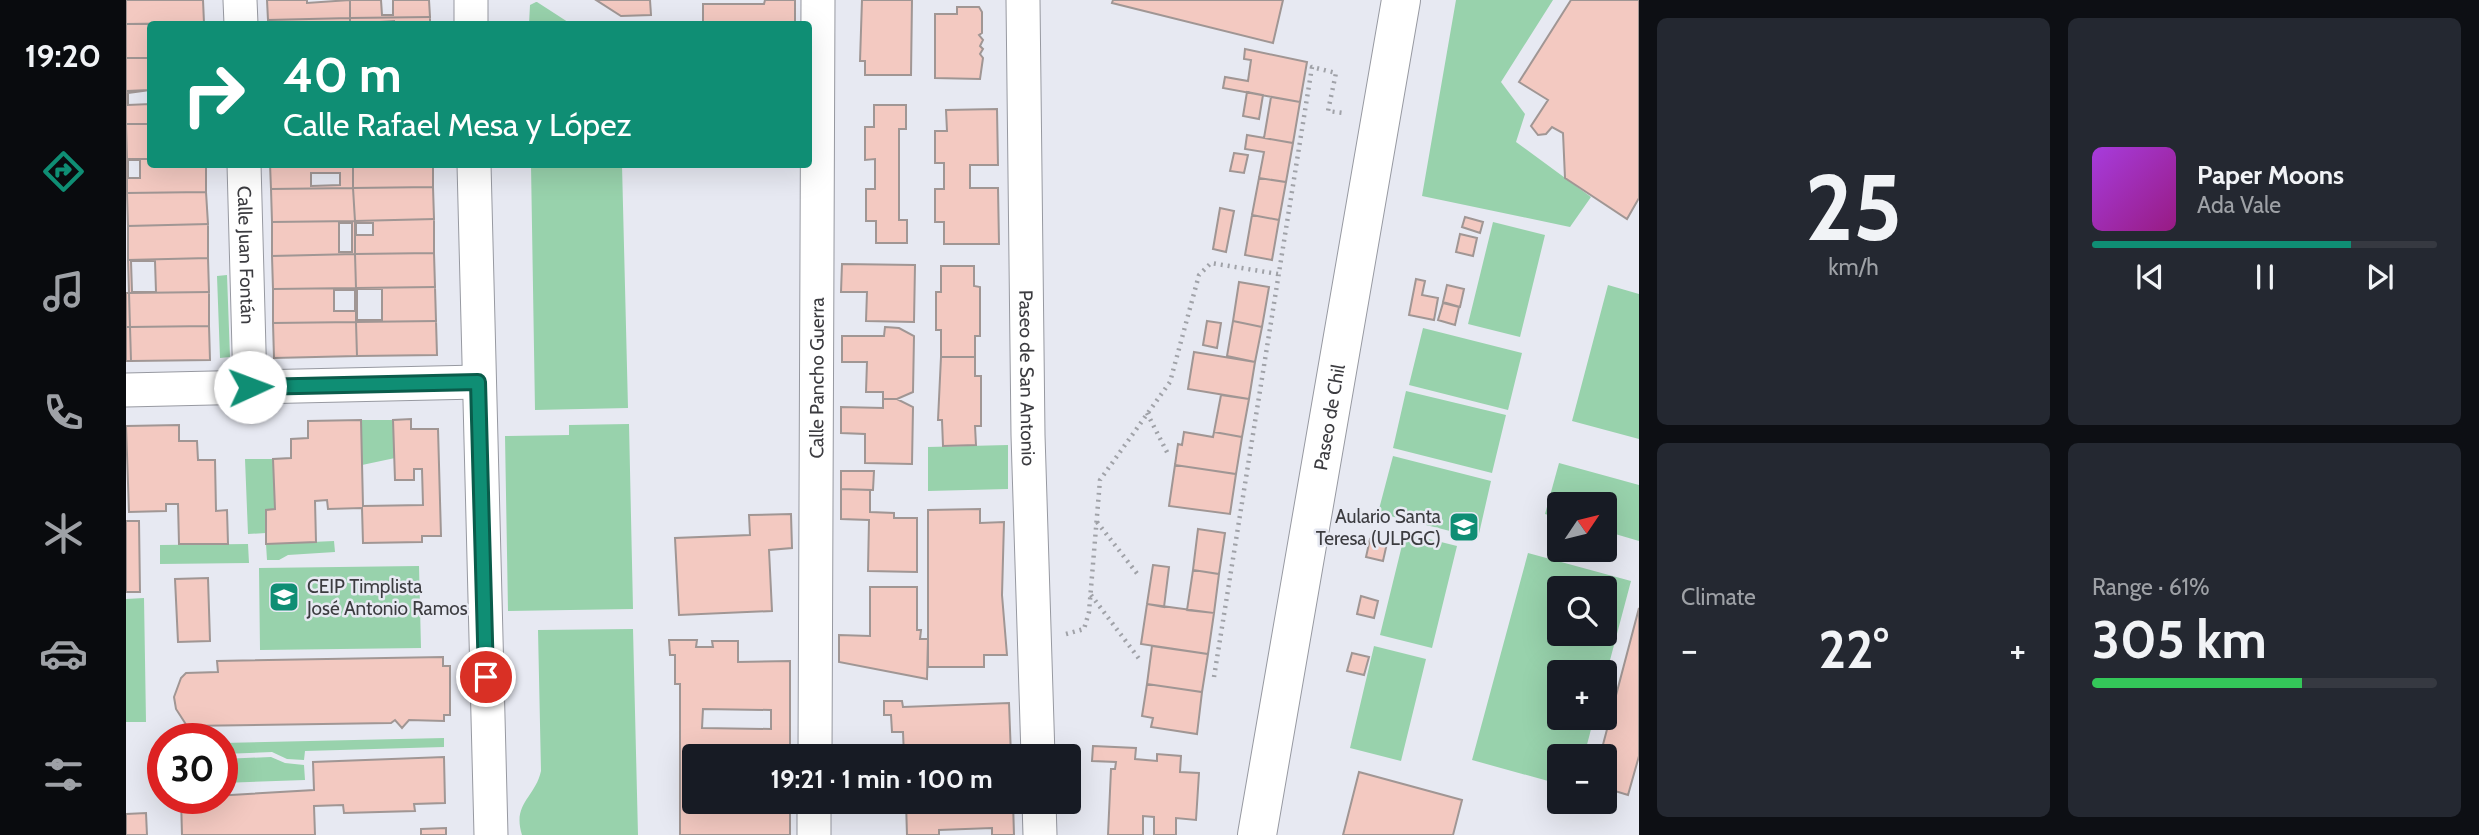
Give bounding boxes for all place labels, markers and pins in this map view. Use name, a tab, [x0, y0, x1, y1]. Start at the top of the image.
place label: Aulario Santa Teresa (ULPGC)	[1316, 505, 1441, 550]
school or university icon: Aulario Santa Teresa (ULPGC)	[1447, 510, 1481, 544]
place label: CEIP Timplista José Antonio Ramos	[306, 575, 468, 620]
school or university icon: CEIP Timplista José Antonio Ramos	[267, 580, 301, 614]
pin	[456, 647, 516, 707]

